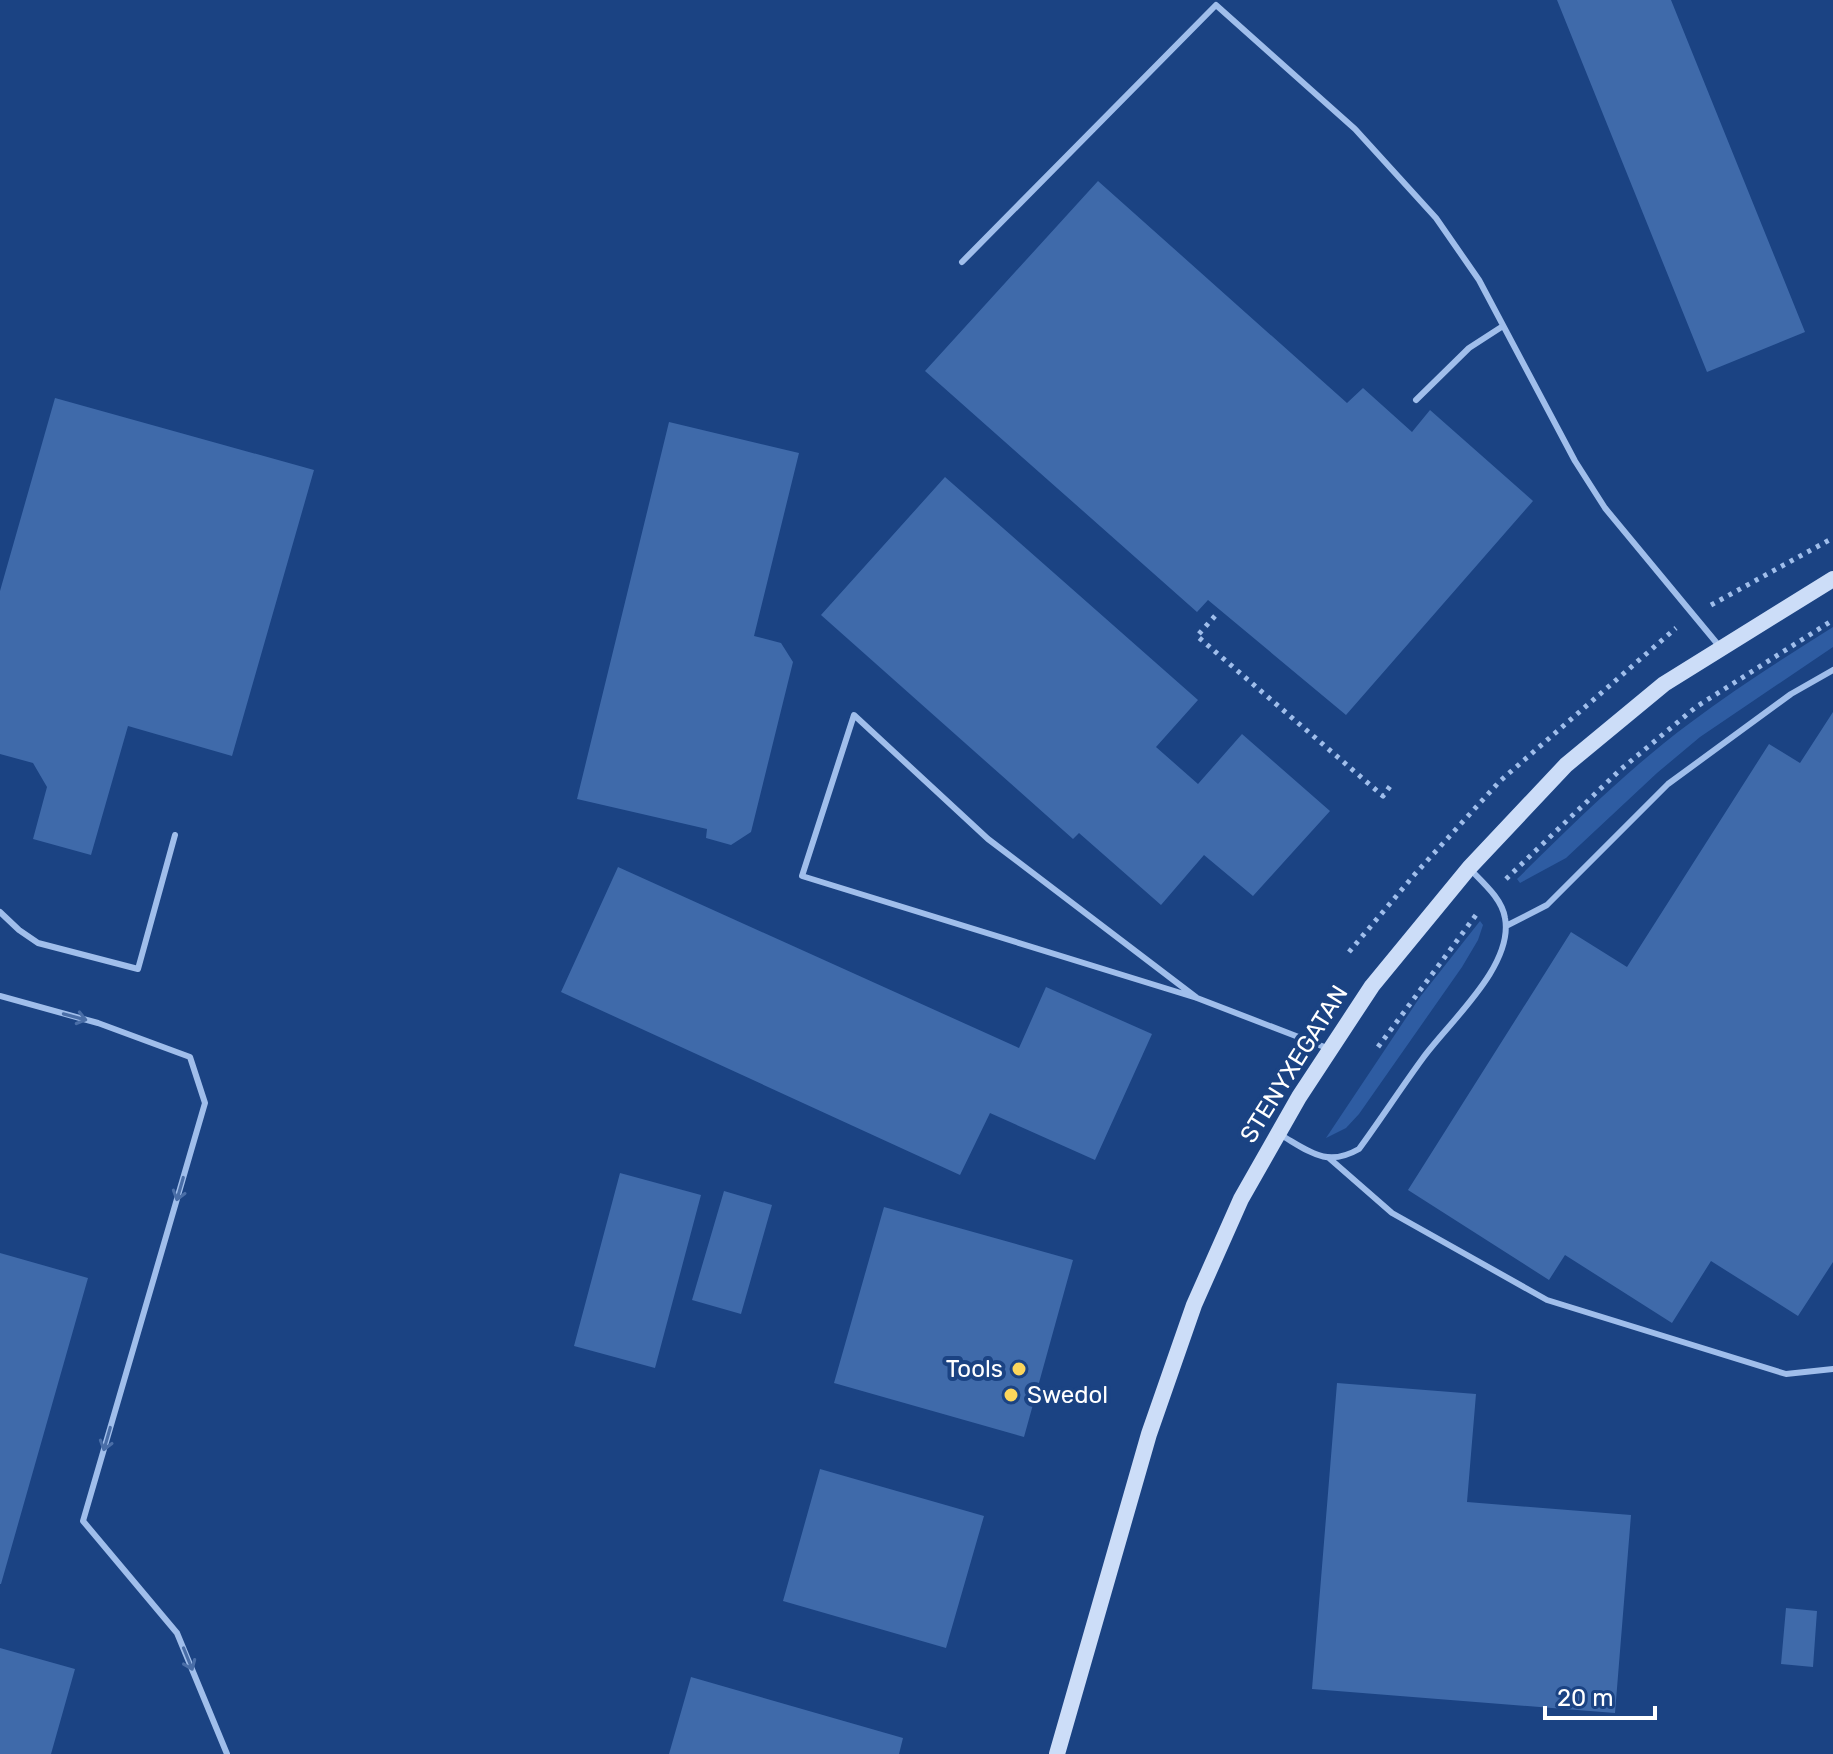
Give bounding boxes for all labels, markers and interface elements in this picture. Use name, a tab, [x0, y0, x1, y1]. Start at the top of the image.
street label: STENYXEGATAN	[1234, 980, 1354, 1148]
one-way arrow	[62, 1010, 88, 1025]
one-way arrow	[172, 1176, 187, 1202]
place label: Tools	[946, 1355, 1003, 1383]
marker: Tools	[1010, 1360, 1028, 1378]
place label: Swedol	[1027, 1381, 1108, 1409]
marker: Swedol	[1002, 1386, 1020, 1404]
one-way arrow	[99, 1426, 113, 1451]
one-way arrow	[182, 1646, 196, 1671]
scale bar	[1545, 1670, 1655, 1720]
text: 20 m	[1557, 1684, 1614, 1712]

